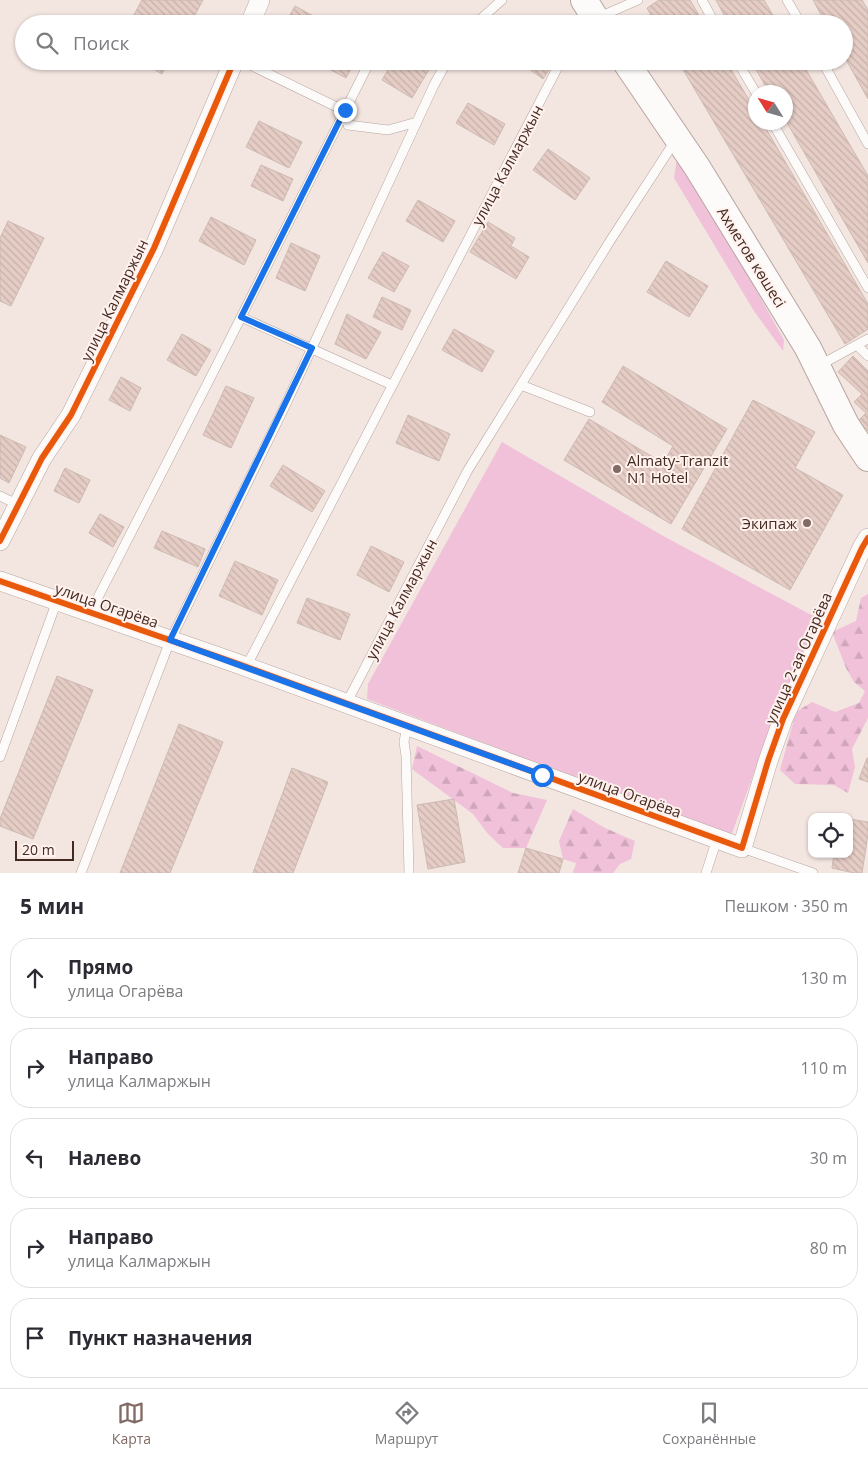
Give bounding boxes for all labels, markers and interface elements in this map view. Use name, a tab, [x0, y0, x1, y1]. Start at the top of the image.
search box	[15, 15, 853, 70]
icon: search	[33, 29, 61, 57]
text: Поиск	[73, 30, 129, 56]
north arrow	[748, 85, 793, 130]
route end	[334, 99, 357, 122]
street label: улица Калмаржын	[467, 101, 547, 229]
street label: Ахметов көшесі	[713, 203, 791, 311]
street label: улица Калмаржын	[76, 235, 152, 365]
place label: Almaty-Tranzit N1 Hotel	[627, 450, 728, 487]
marker: Almaty-Tranzit N1 Hotel	[611, 463, 623, 475]
place label: Экипаж	[742, 513, 797, 533]
marker: Экипаж	[801, 517, 813, 529]
street label: улица Калмаржын	[361, 535, 441, 663]
street label: улица Огарёва	[53, 578, 161, 632]
street label: улица 2-ая Огарёва	[760, 589, 836, 727]
route start	[531, 764, 554, 787]
street label: улица Огарёва	[576, 766, 684, 822]
map controls	[808, 813, 853, 858]
button: locate	[808, 813, 853, 858]
scale bar	[15, 838, 74, 861]
text: 20 m	[22, 840, 55, 859]
text: 5 мин	[20, 892, 84, 920]
text: Пешком · 350 m	[725, 895, 848, 917]
text: Прямо	[68, 954, 133, 980]
icon: ahead	[21, 964, 49, 992]
text: 130 m	[801, 967, 847, 989]
text: улица Огарёва	[68, 980, 184, 1002]
text: Направо	[68, 1044, 154, 1070]
icon: right	[21, 1054, 49, 1082]
text: 110 m	[801, 1057, 847, 1079]
text: улица Калмаржын	[68, 1070, 211, 1092]
icon: left	[21, 1144, 49, 1172]
text: Налево	[68, 1145, 141, 1171]
text: 30 m	[810, 1147, 847, 1169]
text: Направо	[68, 1224, 154, 1250]
icon: right	[21, 1234, 49, 1262]
text: 80 m	[810, 1237, 847, 1259]
text: улица Калмаржын	[68, 1250, 211, 1272]
icon: arrive	[21, 1324, 49, 1352]
text: Пункт назначения	[68, 1325, 253, 1351]
tab: Карта	[112, 1399, 151, 1448]
tab: Маршрут	[375, 1399, 438, 1448]
tab: Сохранённые	[662, 1399, 756, 1448]

